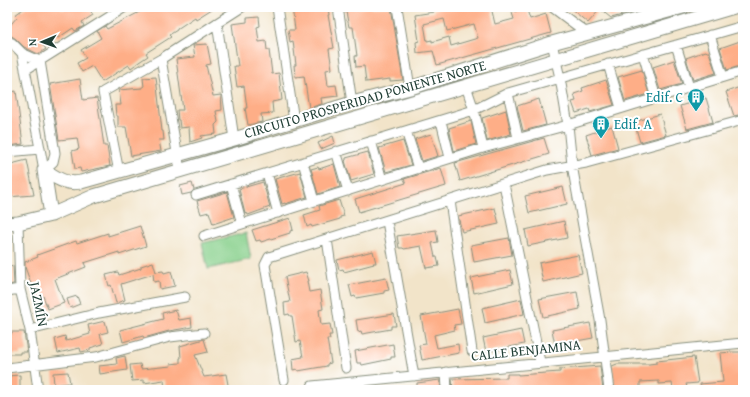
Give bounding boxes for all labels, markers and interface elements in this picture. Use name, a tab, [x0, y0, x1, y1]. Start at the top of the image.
north arrow	[22, 22, 62, 62]
text: N	[24, 38, 40, 46]
street label: CIRCUITO PROSPERIDAD PONIENTE NORTE	[242, 55, 488, 143]
place label: Edif. C	[646, 87, 683, 107]
building icon: Edif. C	[686, 87, 706, 112]
building icon: Edif. A	[591, 114, 611, 139]
place label: Edif. A	[614, 114, 652, 134]
street label: JAZMÍN	[24, 278, 53, 328]
street label: CALLE BENJAMINA	[470, 334, 582, 366]

